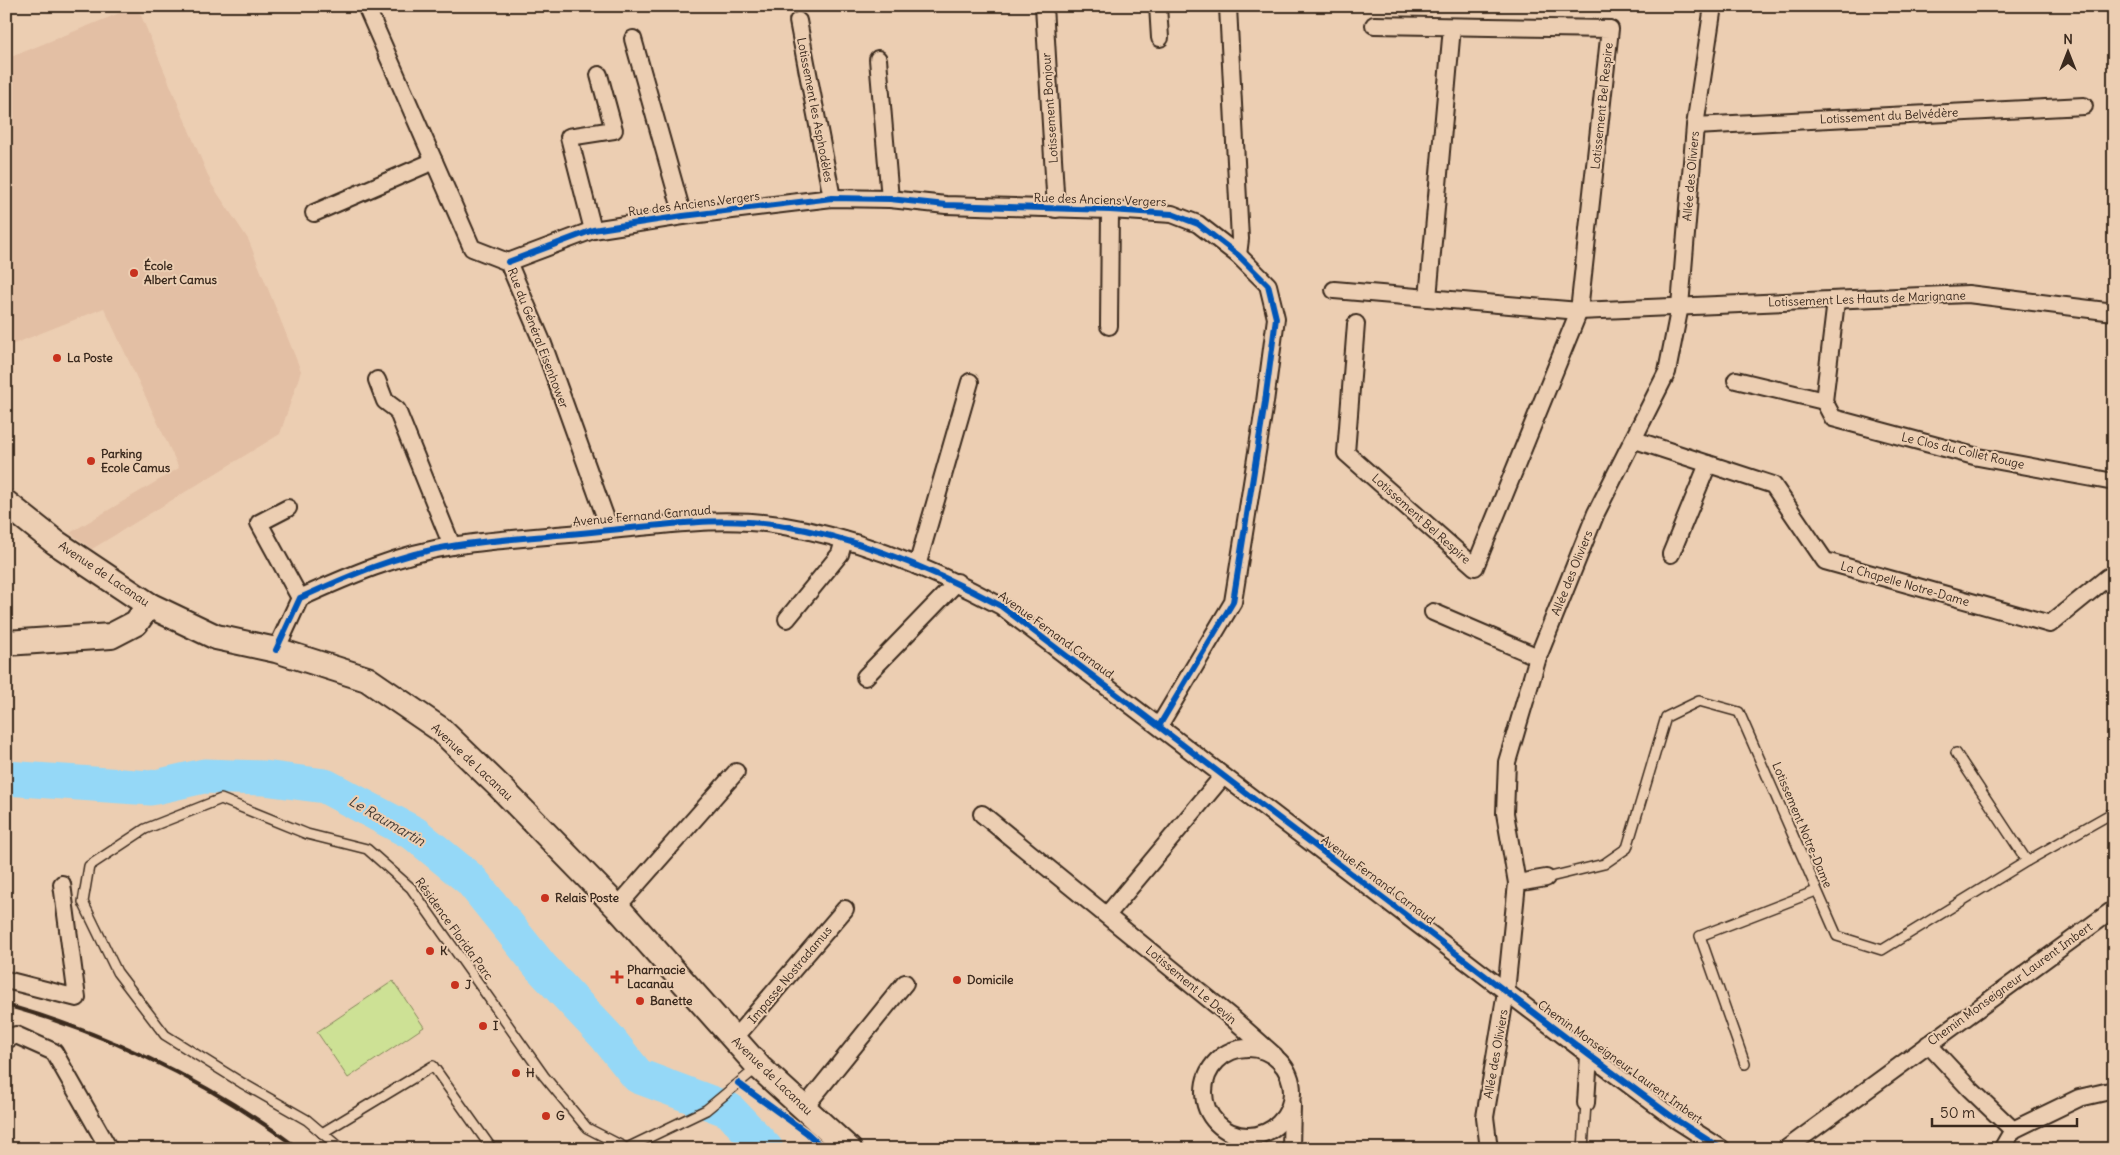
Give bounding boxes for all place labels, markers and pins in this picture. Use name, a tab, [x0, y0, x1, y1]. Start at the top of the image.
place label: École Albert Camus	[144, 258, 217, 287]
marker: École Albert Camus	[128, 267, 140, 279]
place label: La Poste	[67, 350, 113, 365]
marker: La Poste	[51, 352, 63, 364]
place label: Parking Ecole Camus	[101, 446, 171, 475]
marker: Parking Ecole Camus	[85, 455, 97, 467]
place label: Relais Poste	[555, 890, 619, 905]
marker: Relais Poste	[539, 892, 551, 904]
place label: K	[440, 943, 448, 958]
marker: K	[424, 945, 436, 957]
place label: Pharmacie Lacanau	[627, 962, 686, 991]
marker: Pharmacie Lacanau	[611, 971, 623, 983]
place label: Domicile	[967, 972, 1014, 987]
marker: Domicile	[951, 974, 963, 986]
place label: J	[465, 977, 472, 992]
marker: J	[449, 979, 461, 991]
place label: Banette	[650, 993, 693, 1008]
marker: Banette	[634, 995, 646, 1007]
place label: I	[493, 1018, 499, 1033]
marker: I	[477, 1020, 489, 1032]
place label: H	[526, 1065, 535, 1080]
marker: H	[510, 1067, 522, 1079]
place label: G	[556, 1108, 565, 1123]
marker: G	[540, 1110, 552, 1122]

